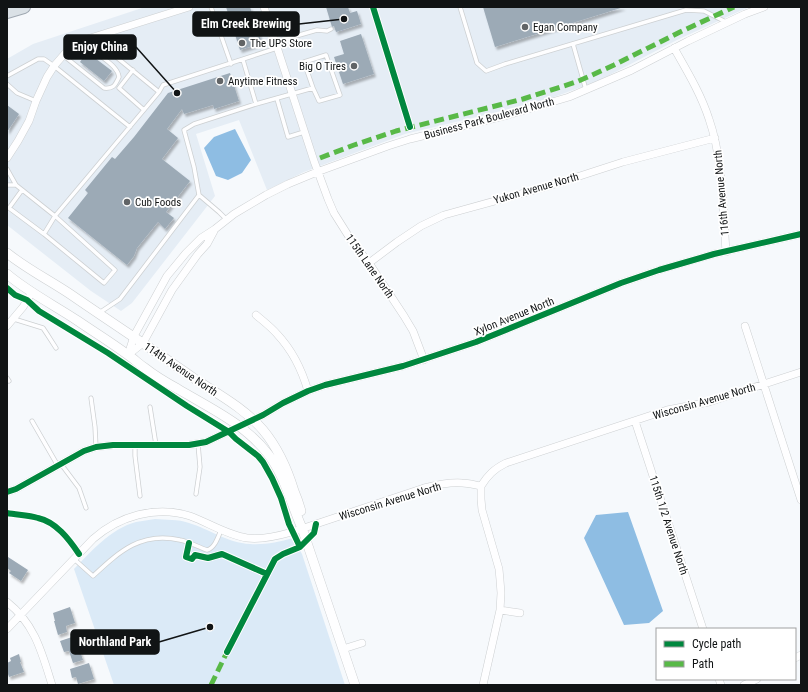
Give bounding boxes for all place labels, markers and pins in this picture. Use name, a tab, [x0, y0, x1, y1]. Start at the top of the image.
callout: Elm Creek Brewing	[193, 12, 299, 36]
place label: Egan Company	[533, 21, 598, 34]
marker: Egan Company	[520, 22, 530, 32]
callout: Enjoy China	[64, 35, 136, 59]
place label: The UPS Store	[250, 37, 312, 50]
marker: The UPS Store	[237, 38, 247, 48]
place label: Big O Tires	[299, 60, 346, 73]
marker: Big O Tires	[349, 61, 359, 71]
place label: Anytime Fitness	[228, 75, 298, 88]
marker: Anytime Fitness	[215, 76, 225, 86]
place label: Cub Foods	[135, 196, 181, 209]
marker: Cub Foods	[122, 197, 132, 207]
callout: Northland Park	[71, 630, 159, 654]

